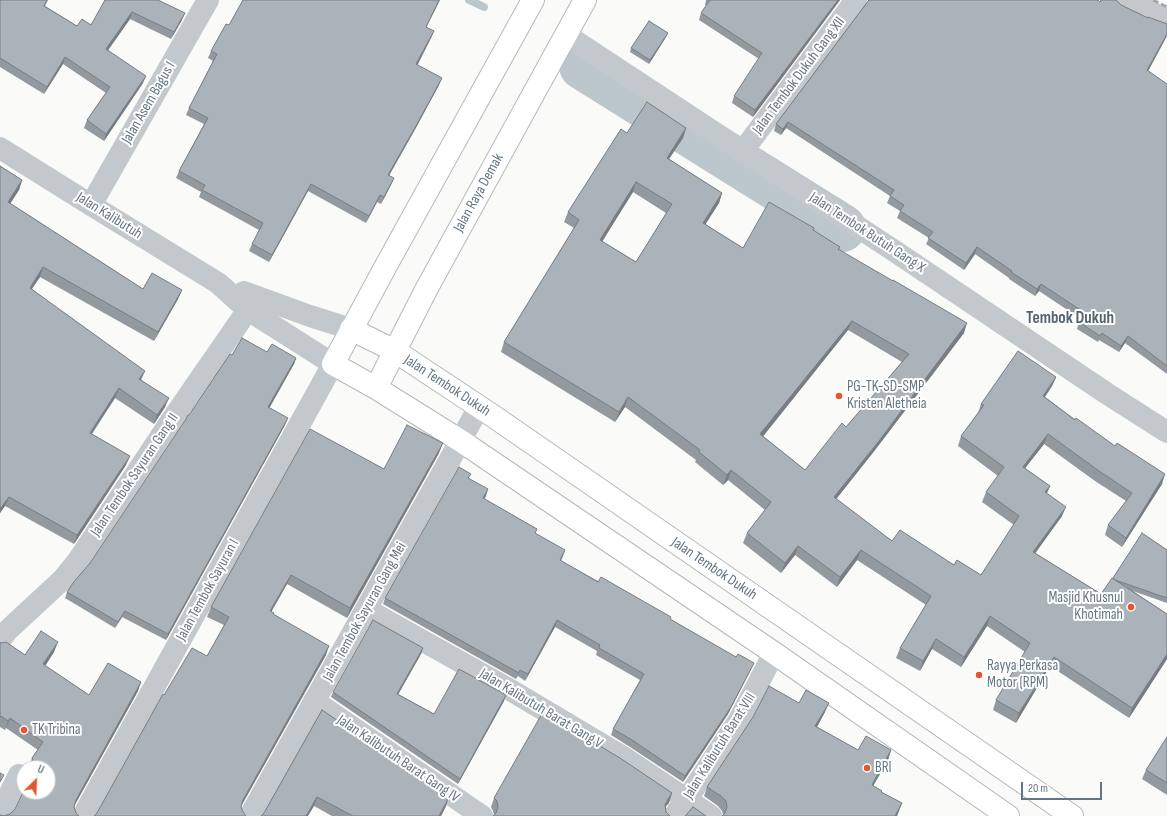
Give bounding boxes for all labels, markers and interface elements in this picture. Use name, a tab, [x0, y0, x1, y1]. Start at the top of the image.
street label: Jalan Tembok Dukuh Gang XII	[749, 14, 849, 138]
street label: Jalan Asem Bagus I	[118, 59, 180, 147]
street label: Jalan Raya Demak	[450, 151, 508, 235]
street label: Jalan Kalibutuh	[73, 189, 145, 243]
street label: Jalan Tembok Butuh Gang X	[806, 189, 928, 277]
district label: Tembok Dukuh	[1026, 309, 1114, 329]
street label: Jalan Tembok Dukuh	[400, 351, 494, 421]
place label: PG-TK-SD-SMP Kristen Aletheia	[847, 378, 926, 413]
marker: PG-TK-SD-SMP Kristen Aletheia	[834, 391, 844, 401]
street label: Jalan Tembok Sayuran Gang II	[87, 410, 183, 540]
street label: Jalan Tembok Dukuh	[668, 534, 760, 604]
street label: Jalan Tembok Sayuran I	[173, 536, 243, 644]
street label: Jalan Tembok Sayuran Gang Mei	[319, 539, 411, 685]
place label: Masjid Khusnul Khotimah	[1048, 589, 1123, 624]
marker: Masjid Khusnul Khotimah	[1126, 602, 1136, 612]
place label: Rayya Perkasa Motor (RPM)	[987, 657, 1058, 692]
street label: Jalan Kalibutuh Barat Gang V	[476, 665, 606, 753]
marker: Rayya Perkasa Motor (RPM)	[974, 670, 984, 680]
street label: Jalan Kalibutuh Barat VIII	[680, 690, 760, 802]
street label: Jalan Kalibutuh Barat Gang IV	[333, 711, 463, 807]
place label: TK Tribina	[32, 721, 81, 739]
marker: TK Tribina	[19, 725, 29, 735]
place label: BRI	[875, 759, 892, 777]
north arrow	[16, 760, 56, 800]
text: U	[35, 762, 46, 777]
marker: BRI	[862, 763, 872, 773]
scale bar	[1023, 774, 1104, 800]
text: 20 m	[1028, 781, 1048, 796]

